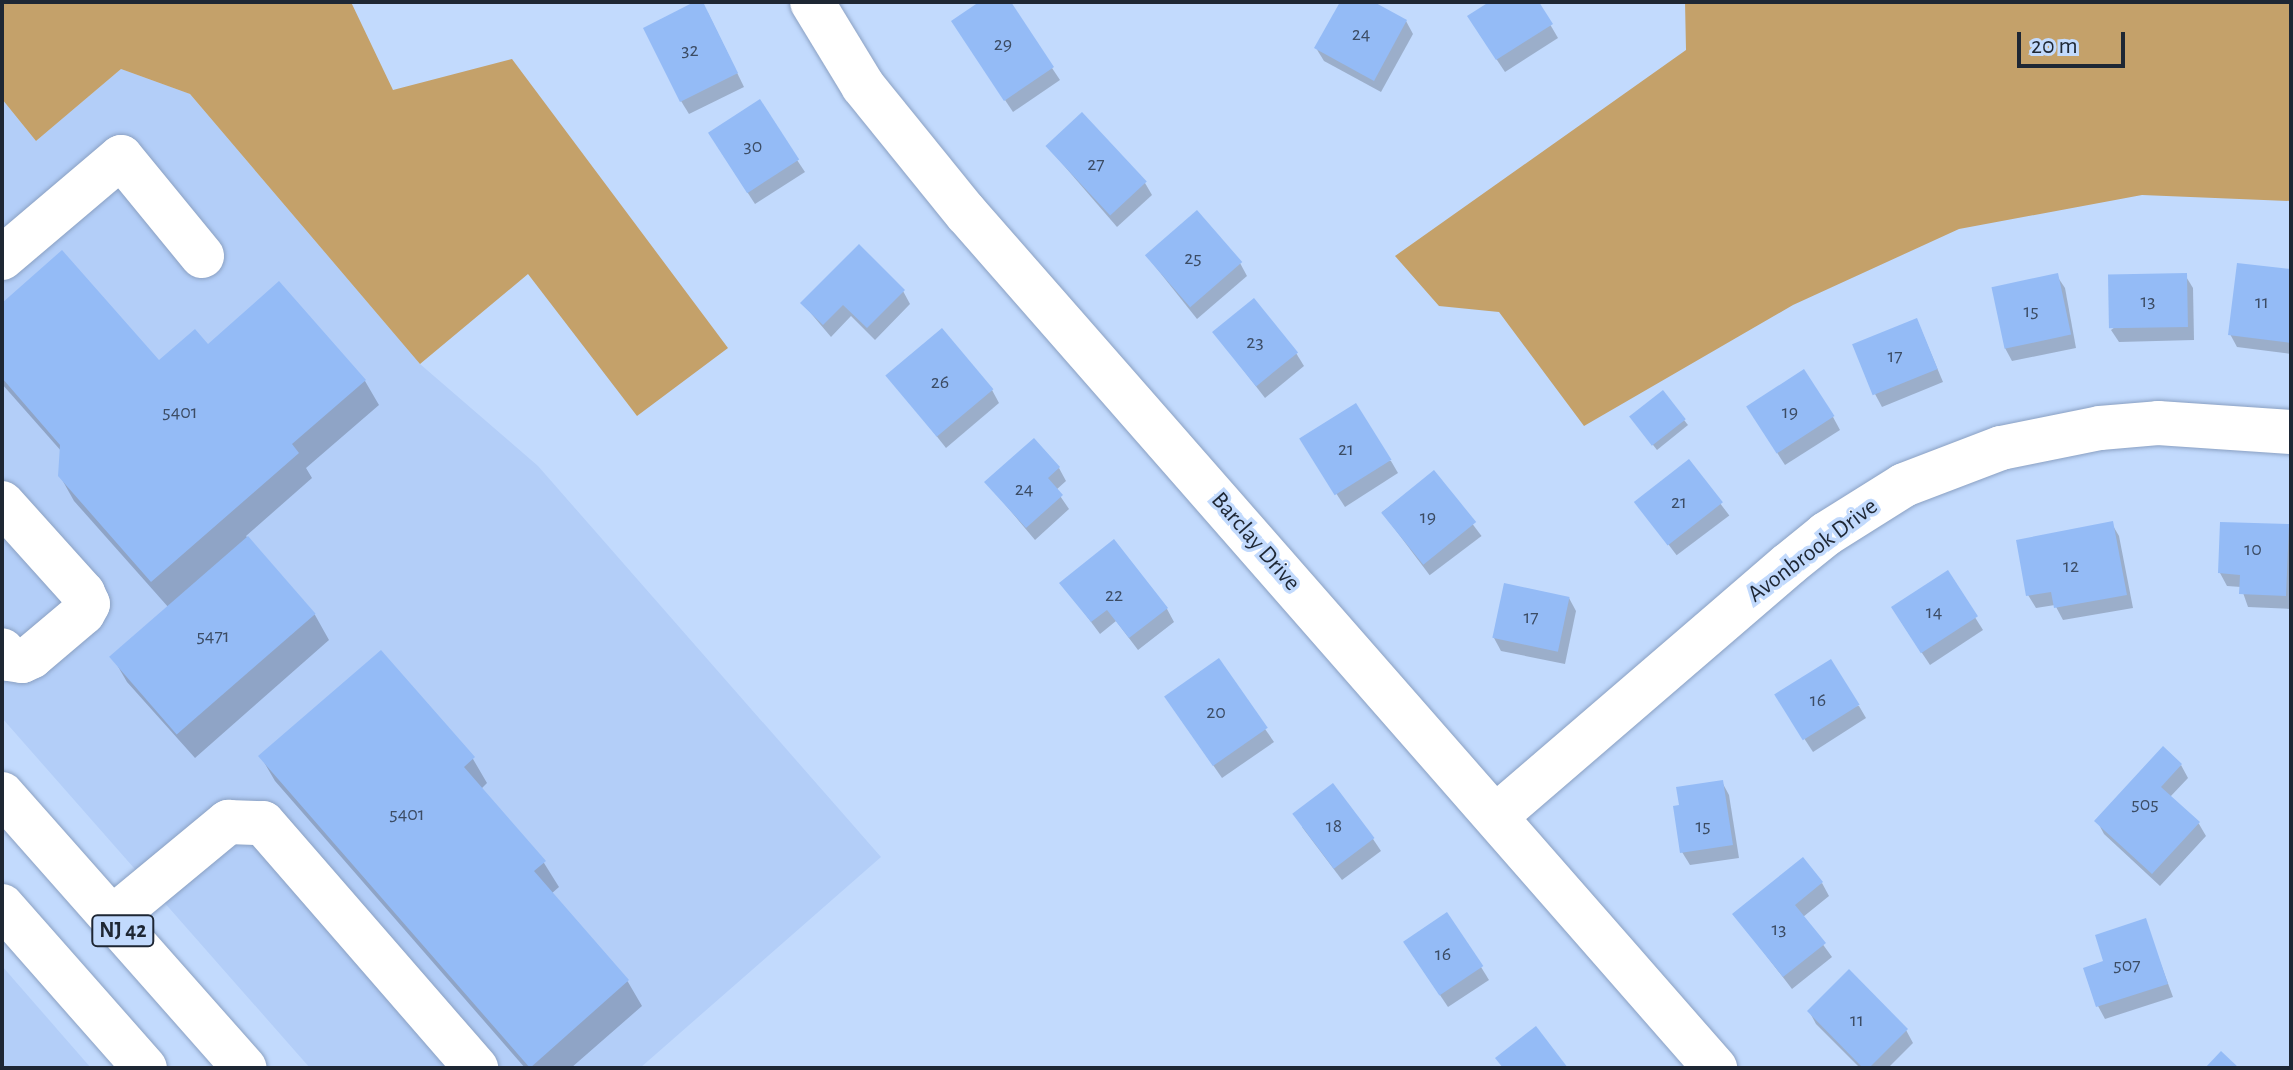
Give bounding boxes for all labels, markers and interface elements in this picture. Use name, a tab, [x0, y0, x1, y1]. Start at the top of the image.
scale bar	[2021, 16, 2129, 66]
house number: 24	[1352, 22, 1370, 46]
house number: 29	[994, 32, 1012, 56]
text: 20 m	[2031, 34, 2078, 58]
house number: 32	[681, 38, 699, 62]
house number: 30	[744, 134, 762, 158]
house number: 27	[1087, 152, 1105, 176]
house number: 25	[1184, 246, 1202, 270]
house number: 13	[2140, 289, 2156, 313]
house number: 11	[2255, 290, 2269, 314]
house number: 15	[2023, 299, 2039, 323]
house number: 23	[1246, 330, 1264, 354]
house number: 17	[1887, 344, 1903, 368]
house number: 26	[931, 370, 949, 394]
house number: 5401	[162, 400, 198, 424]
house number: 19	[1782, 400, 1798, 424]
house number: 21	[1338, 437, 1354, 461]
house number: 24	[1015, 477, 1033, 501]
street label: Barclay Drive	[1204, 487, 1306, 597]
house number: 21	[1671, 490, 1687, 514]
street label: Avonbrook Drive	[1742, 493, 1884, 609]
house number: 19	[1420, 505, 1436, 529]
house number: 10	[2244, 537, 2262, 561]
house number: 12	[2063, 554, 2079, 578]
house number: 22	[1105, 583, 1123, 607]
house number: 14	[1926, 600, 1942, 624]
house number: 17	[1523, 605, 1539, 629]
house number: 5471	[196, 624, 230, 648]
house number: 16	[1810, 688, 1826, 712]
house number: 20	[1206, 700, 1226, 724]
house number: 505	[2131, 792, 2159, 816]
house number: 5401	[389, 802, 425, 826]
house number: 18	[1326, 814, 1342, 838]
house number: 15	[1695, 814, 1711, 838]
road number: NJ 42	[91, 913, 155, 949]
house number: 13	[1771, 917, 1787, 941]
house number: 16	[1435, 942, 1451, 966]
house number: 507	[2113, 953, 2141, 977]
house number: 11	[1850, 1008, 1864, 1032]

